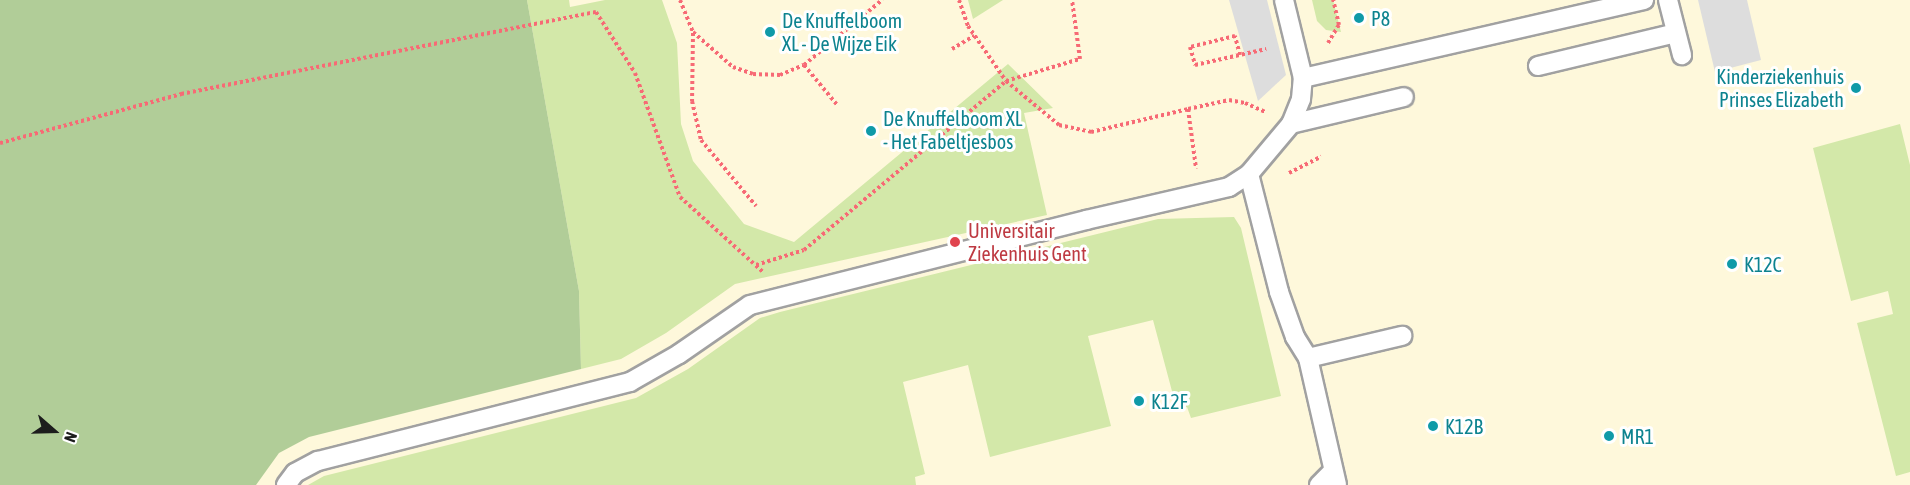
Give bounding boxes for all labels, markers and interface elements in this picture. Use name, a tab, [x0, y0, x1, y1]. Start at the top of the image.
place label: P8	[1371, 6, 1390, 30]
place label: De Knuffelboom XL - De Wijze Eik	[782, 8, 902, 55]
marker: P8	[1352, 11, 1366, 25]
marker: De Knuffelboom XL - De Wijze Eik	[763, 25, 777, 39]
place label: Kinderziekenhuis Prinses Elizabeth	[1716, 64, 1844, 111]
marker: Kinderziekenhuis Prinses Elizabeth	[1849, 81, 1863, 95]
place label: De Knuffelboom XL - Het Fabeltjesbos	[883, 107, 1023, 154]
marker: De Knuffelboom XL - Het Fabeltjesbos	[864, 124, 878, 138]
place label: Universitair Ziekenhuis Gent	[968, 219, 1087, 266]
marker: Universitair Ziekenhuis Gent	[946, 233, 964, 251]
place label: K12C	[1744, 252, 1782, 276]
marker: K12C	[1725, 257, 1739, 271]
place label: K12F	[1151, 389, 1188, 413]
marker: K12F	[1132, 394, 1146, 408]
north arrow	[24, 401, 84, 461]
place label: K12B	[1445, 414, 1483, 438]
marker: K12B	[1426, 419, 1440, 433]
place label: MR1	[1621, 424, 1654, 448]
marker: MR1	[1602, 429, 1616, 443]
text: N	[61, 430, 81, 445]

